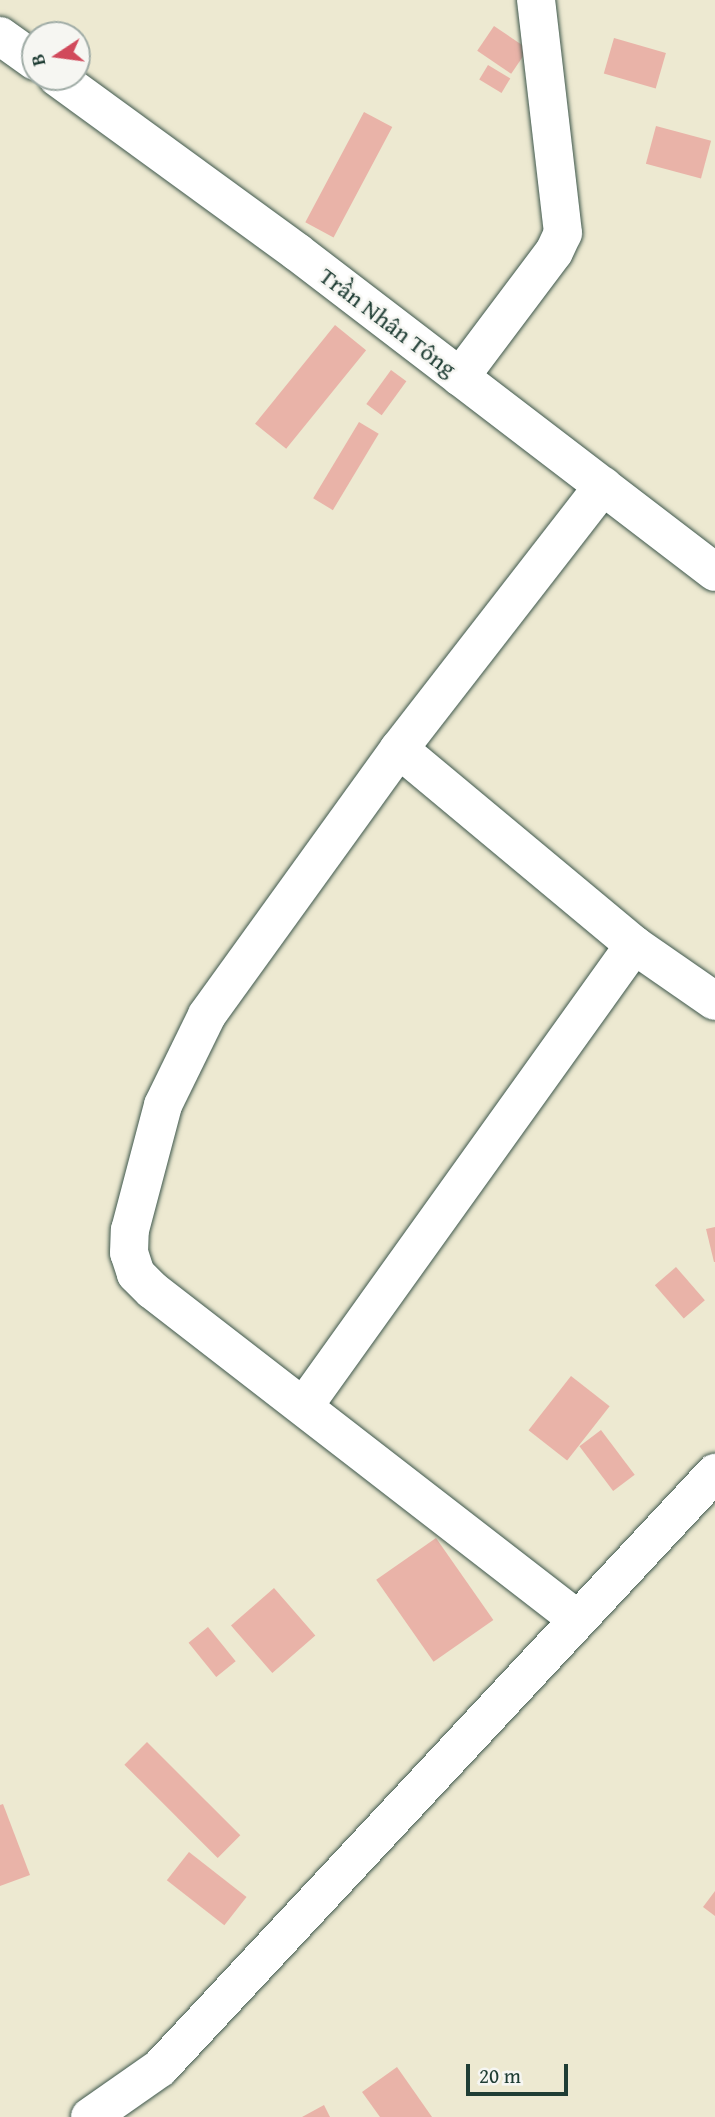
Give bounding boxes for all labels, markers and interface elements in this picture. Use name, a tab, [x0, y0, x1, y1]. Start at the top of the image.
north arrow	[21, 21, 91, 91]
text: B	[23, 51, 52, 69]
street label: Trần Nhân Tông	[314, 261, 462, 383]
scale bar	[470, 2050, 572, 2094]
text: 20 m	[479, 2060, 521, 2091]

